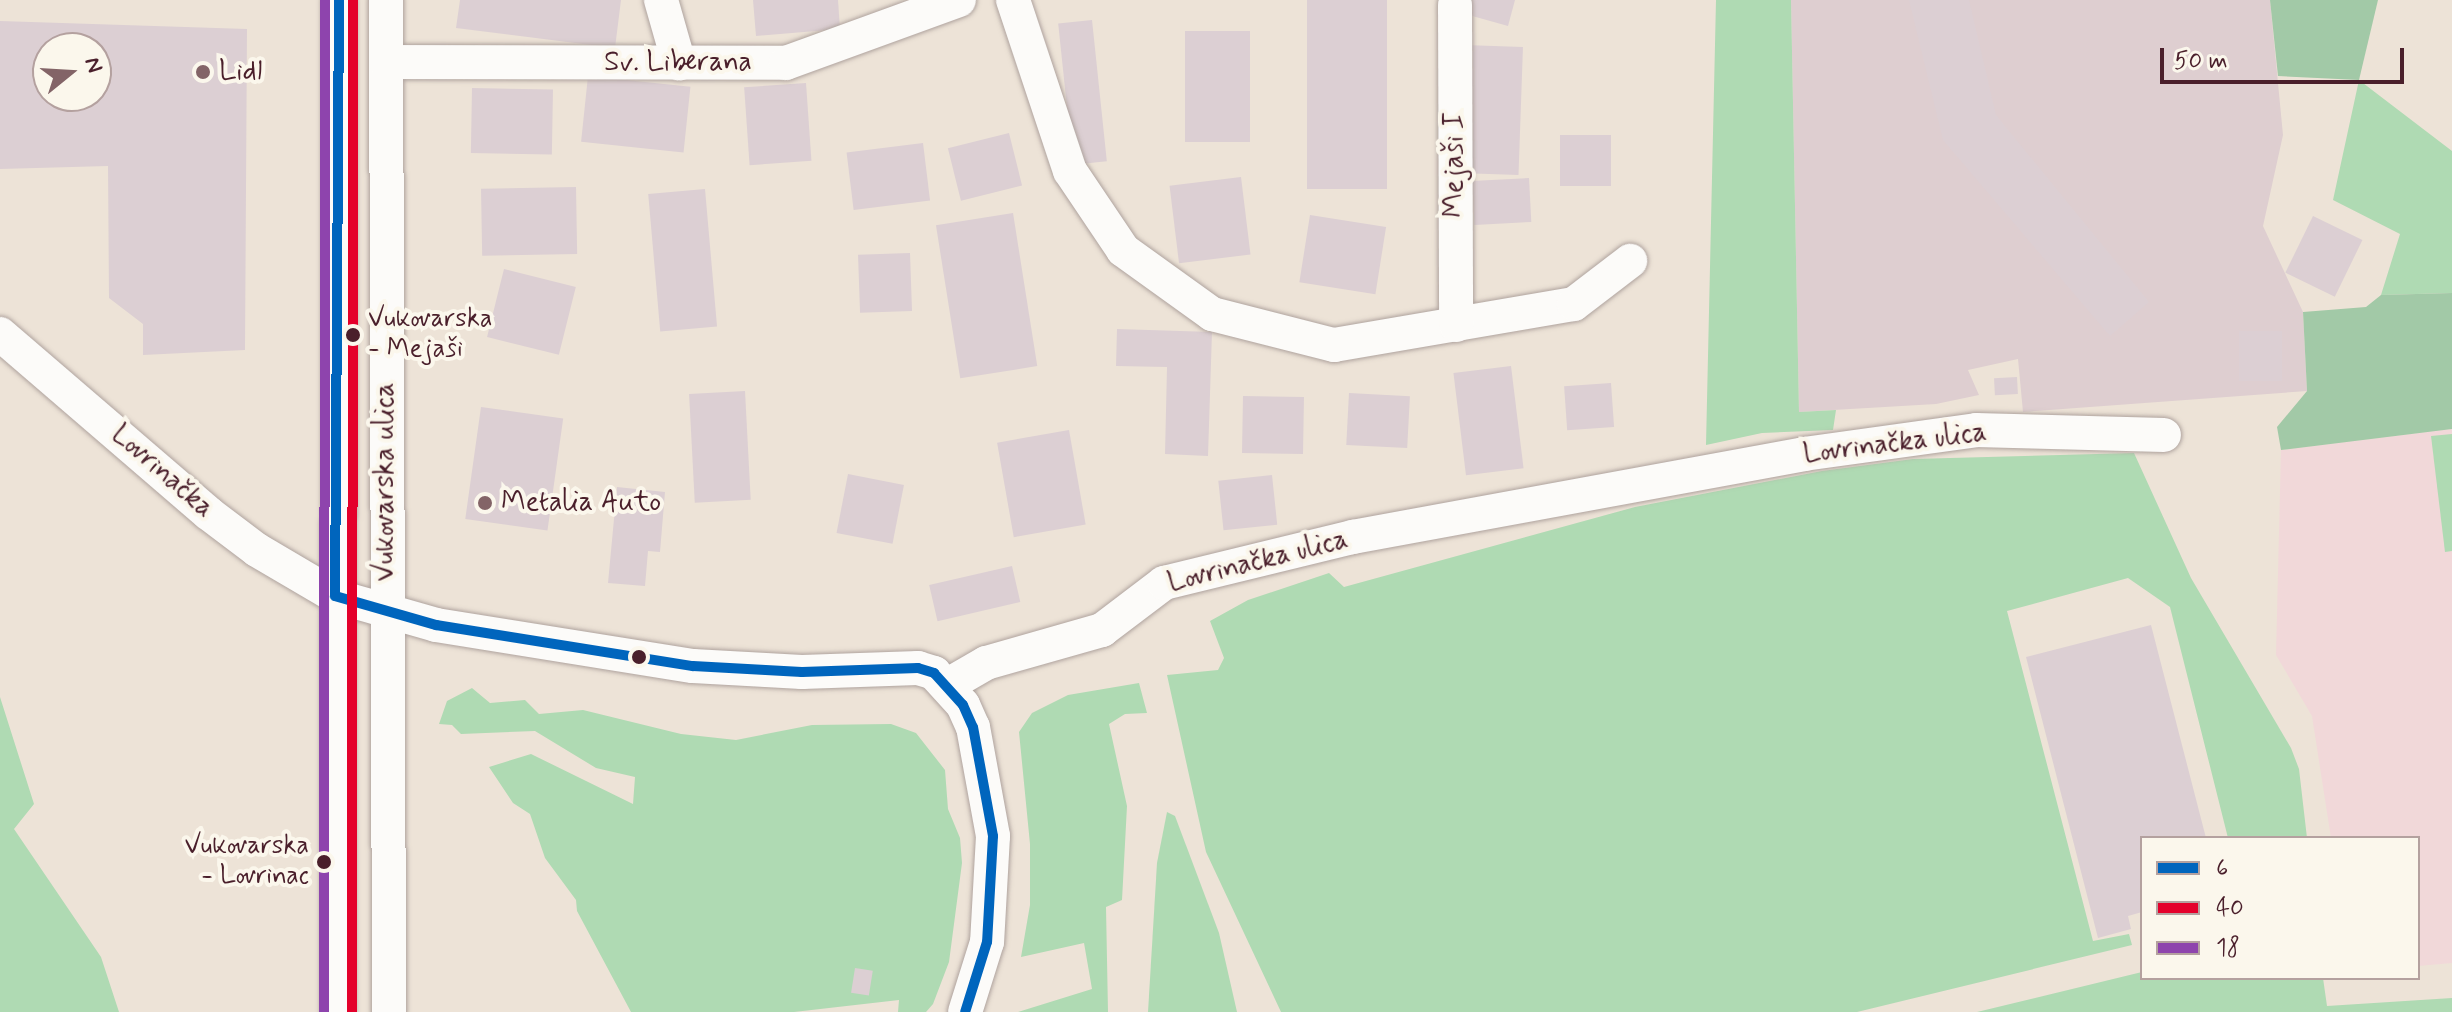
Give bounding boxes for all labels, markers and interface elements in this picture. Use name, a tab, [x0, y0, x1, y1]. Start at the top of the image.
north arrow	[32, 32, 112, 112]
scale bar	[2164, 32, 2408, 82]
street label: Sv. Liberana	[604, 46, 752, 80]
text: 50 m	[2174, 46, 2228, 77]
text: N	[77, 54, 109, 76]
place label: Lidl	[219, 55, 262, 89]
marker: Lidl	[194, 63, 212, 81]
street label: Mejaši I	[1438, 113, 1472, 217]
place label: Vukovarska - Mejaši	[368, 304, 493, 366]
marker: Vukovarska - Mejaši	[345, 327, 361, 343]
street label: Vukovarska ulica	[369, 384, 403, 580]
street label: Lovrinačka ulica	[1800, 416, 1990, 472]
street label: Lovrinačka	[104, 418, 220, 526]
place label: Metalia Auto	[501, 486, 654, 520]
marker: Metalia Auto	[476, 494, 494, 512]
street label: Lovrinačka ulica	[1163, 523, 1353, 601]
unlabelled marker	[631, 649, 647, 665]
place label: Vukovarska - Lovrinac	[184, 831, 309, 892]
legend	[2140, 836, 2420, 980]
text: 6	[2216, 853, 2228, 884]
marker: Vukovarska - Lovrinac	[316, 854, 332, 870]
text: 40	[2216, 893, 2244, 924]
text: 18	[2216, 933, 2240, 964]

